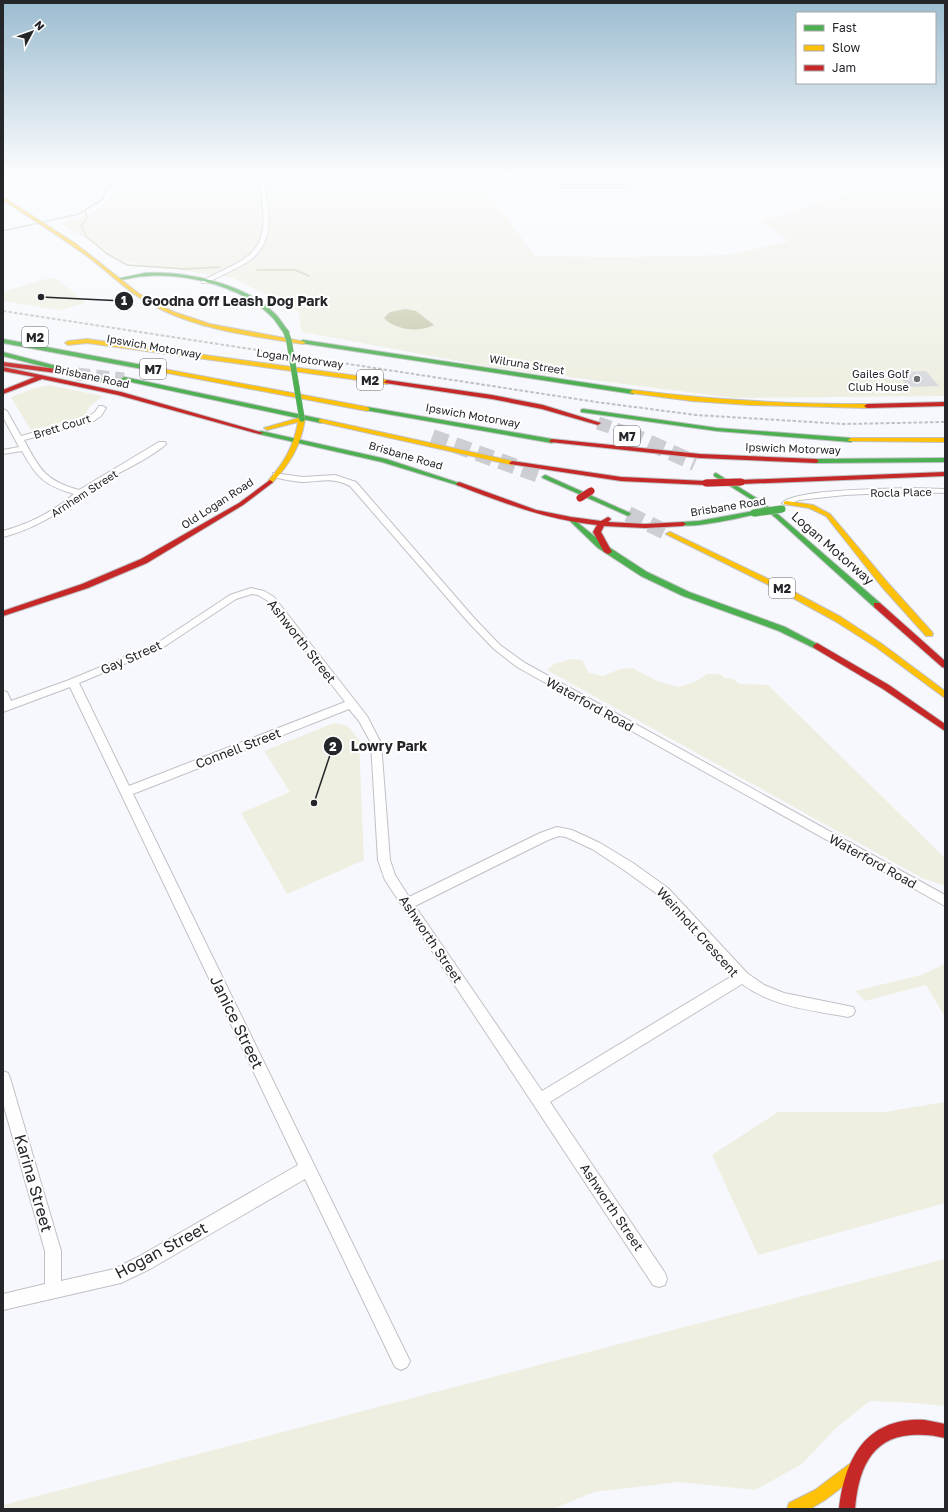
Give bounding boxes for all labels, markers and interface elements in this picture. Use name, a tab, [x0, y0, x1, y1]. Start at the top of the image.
north arrow	[12, 12, 52, 52]
legend	[796, 12, 936, 84]
text: N	[32, 18, 48, 33]
text: Fast	[832, 20, 857, 35]
text: Slow	[832, 40, 860, 55]
text: Jam	[832, 60, 856, 75]
callout: Goodna Off Leash Dog Park	[114, 288, 336, 314]
text: Goodna Off Leash Dog Park	[142, 292, 328, 309]
text: 1	[121, 293, 127, 308]
road number: M2	[22, 327, 48, 347]
street label: Ipswich Motorway	[106, 331, 202, 361]
street label: Logan Motorway	[256, 345, 344, 371]
street label: Wilruna Street	[488, 352, 566, 376]
road number: M7	[140, 359, 166, 379]
street label: Brisbane Road	[53, 362, 131, 390]
place label: Gailes Golf Club House	[848, 367, 909, 393]
road number: M2	[357, 370, 383, 390]
marker: Gailes Golf Club House	[912, 374, 922, 384]
street label: Ipswich Motorway	[425, 400, 521, 430]
street label: Brett Court	[32, 411, 92, 441]
road number: M7	[614, 426, 640, 446]
street label: Brisbane Road	[368, 438, 444, 472]
street label: Ipswich Motorway	[745, 440, 841, 456]
street label: Arnhem Street	[48, 467, 120, 519]
street label: Old Logan Road	[179, 475, 255, 531]
street label: Rocla Place	[870, 485, 932, 499]
street label: Brisbane Road	[689, 494, 767, 518]
street label: Logan Motorway	[789, 508, 878, 588]
road number: M2	[769, 578, 795, 598]
street label: Ashworth Street	[264, 596, 340, 686]
street label: Gay Street	[98, 636, 164, 678]
street label: Waterford Road	[543, 673, 637, 735]
street label: Connell Street	[193, 724, 283, 772]
callout: Lowry Park	[323, 733, 436, 759]
text: Lowry Park	[351, 737, 427, 754]
text: 2	[329, 739, 337, 754]
street label: Waterford Road	[826, 830, 920, 892]
street label: Weinholt Crescent	[654, 884, 742, 980]
street label: Ashworth Street	[396, 892, 466, 986]
street label: Janice Street	[206, 972, 268, 1072]
street label: Karina Street	[11, 1132, 57, 1234]
street label: Ashworth Street	[577, 1160, 647, 1254]
street label: Hogan Street	[111, 1217, 211, 1283]

